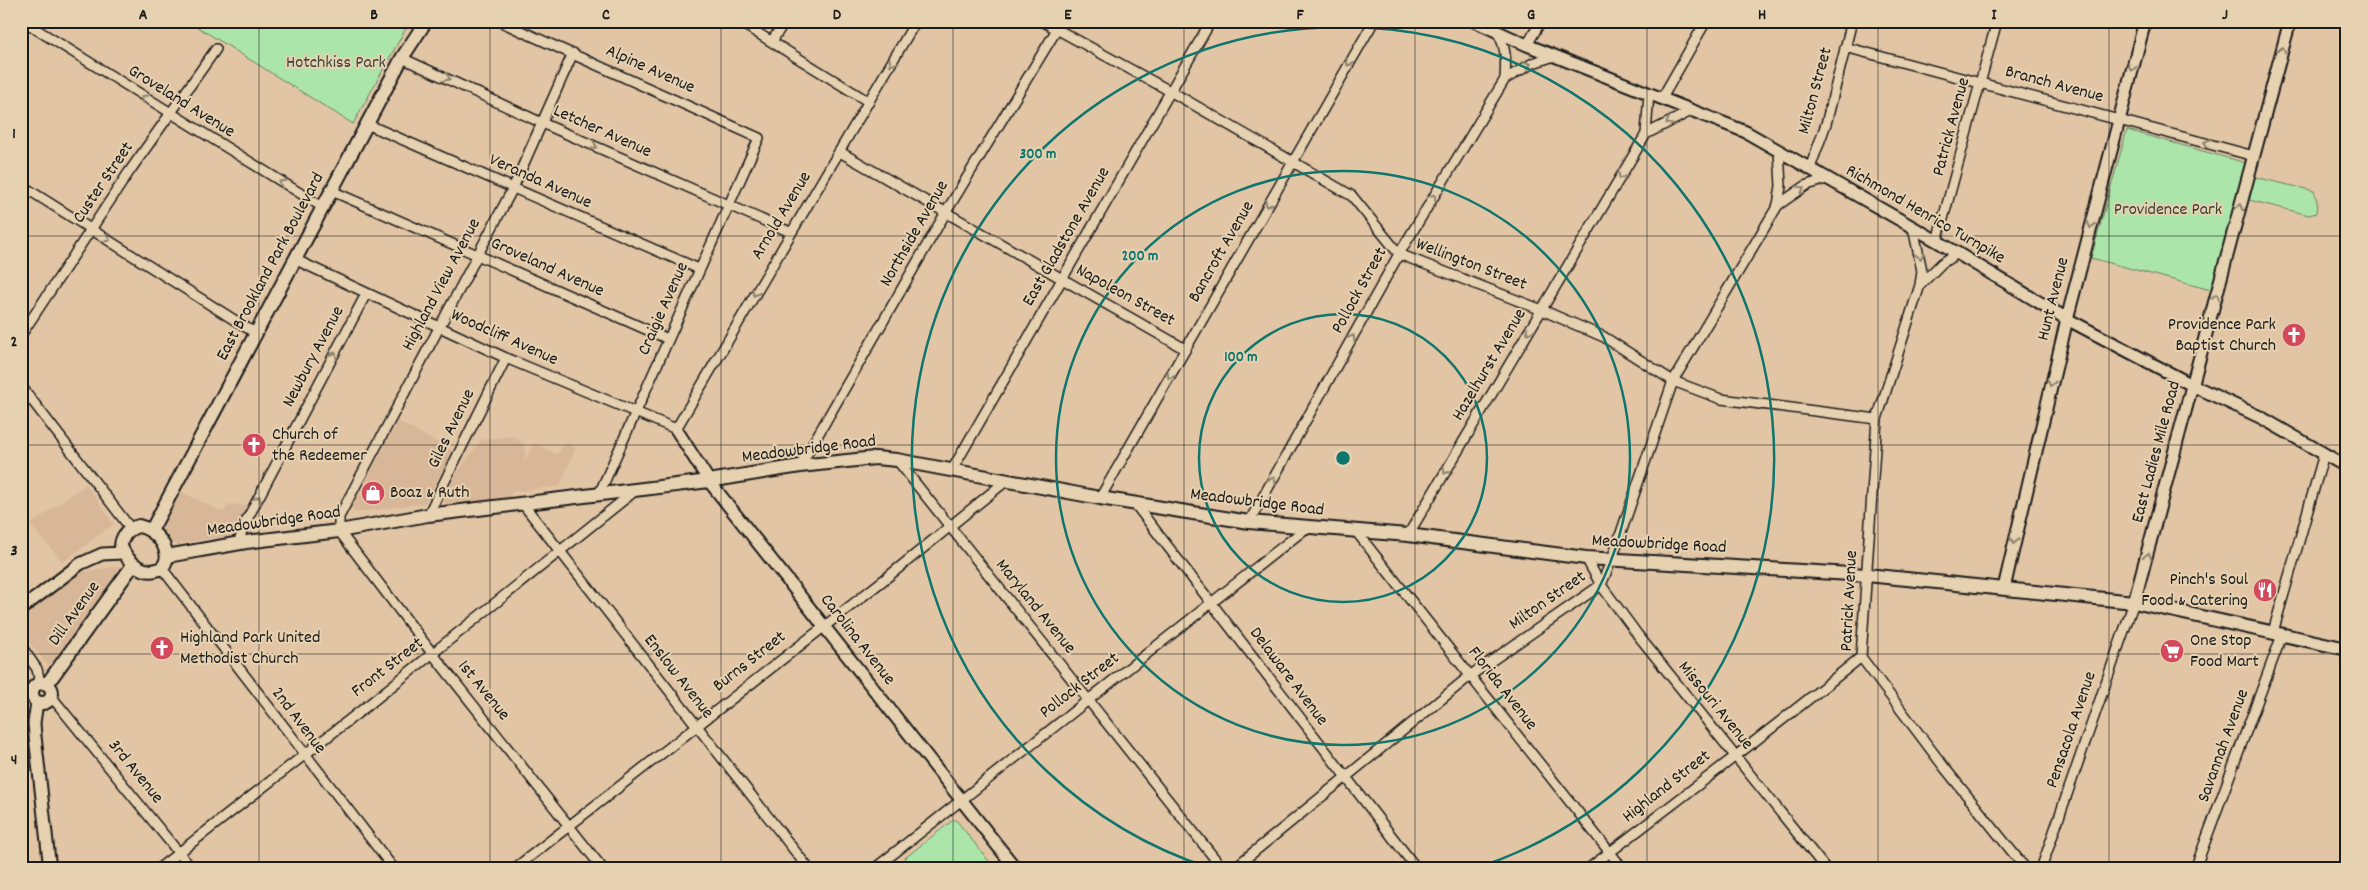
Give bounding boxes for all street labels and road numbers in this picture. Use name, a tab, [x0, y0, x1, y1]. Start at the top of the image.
street label: Alpine Avenue	[601, 39, 699, 101]
street label: Milton Street	[1792, 44, 1840, 137]
street label: Groveland Avenue	[123, 59, 239, 145]
street label: Branch Avenue	[2002, 60, 2106, 110]
street label: Patrick Avenue	[1927, 75, 1977, 179]
street label: Letcher Avenue	[549, 99, 655, 165]
street label: Custer Street	[68, 137, 141, 229]
street label: Veranda Avenue	[485, 148, 596, 216]
street label: Richmond Henrico Turnpike	[1841, 159, 2009, 271]
street label: East Gladstone Avenue	[1017, 163, 1117, 311]
street label: Arnold Avenue	[746, 167, 818, 265]
street label: East Brookland Park Boulevard	[211, 169, 331, 365]
street label: Northside Avenue	[874, 176, 956, 292]
street label: Bancroft Avenue	[1183, 197, 1261, 307]
street label: Highland View Avenue	[396, 214, 488, 356]
street label: Groveland Avenue	[486, 232, 608, 304]
street label: Wellington Street	[1412, 232, 1530, 298]
street label: Pollock Street	[1326, 243, 1394, 339]
street label: Hunt Avenue	[2032, 255, 2076, 343]
street label: Craigie Avenue	[632, 258, 696, 360]
street label: Napoleon Street	[1071, 258, 1179, 334]
street label: Newbury Avenue	[277, 302, 351, 412]
street label: Woodcliff Avenue	[446, 303, 562, 373]
street label: Hazelhurst Avenue	[1447, 304, 1533, 426]
street label: East Ladies Mile Road	[2126, 378, 2188, 526]
street label: Giles Avenue	[422, 385, 482, 473]
street label: Meadowbridge Road	[741, 429, 877, 471]
street label: Meadowbridge Road	[1189, 482, 1325, 524]
street label: Meadowbridge Road	[206, 500, 342, 544]
street label: Meadowbridge Road	[1591, 529, 1727, 561]
street label: Patrick Avenue	[1835, 550, 1865, 652]
street label: Maryland Avenue	[989, 554, 1081, 660]
street label: Milton Street	[1504, 565, 1592, 637]
street label: Dill Avenue	[43, 576, 107, 651]
street label: Carolina Avenue	[813, 589, 901, 691]
street label: Delaware Avenue	[1243, 622, 1334, 732]
street label: Burns Street	[708, 625, 792, 699]
street label: Enslow Avenue	[637, 629, 719, 725]
street label: Front Street	[347, 632, 430, 704]
street label: Florida Avenue	[1461, 642, 1543, 736]
street label: Pollock Street	[1035, 647, 1125, 725]
street label: 1st Avenue	[451, 655, 515, 727]
street label: Missouri Avenue	[1671, 656, 1759, 756]
street label: Pensacola Avenue	[2040, 668, 2104, 792]
street label: 2nd Avenue	[265, 682, 331, 760]
street label: Savannah Avenue	[2192, 686, 2256, 806]
street label: 3rd Avenue	[101, 734, 169, 810]
street label: Highland Street	[1618, 744, 1717, 829]

